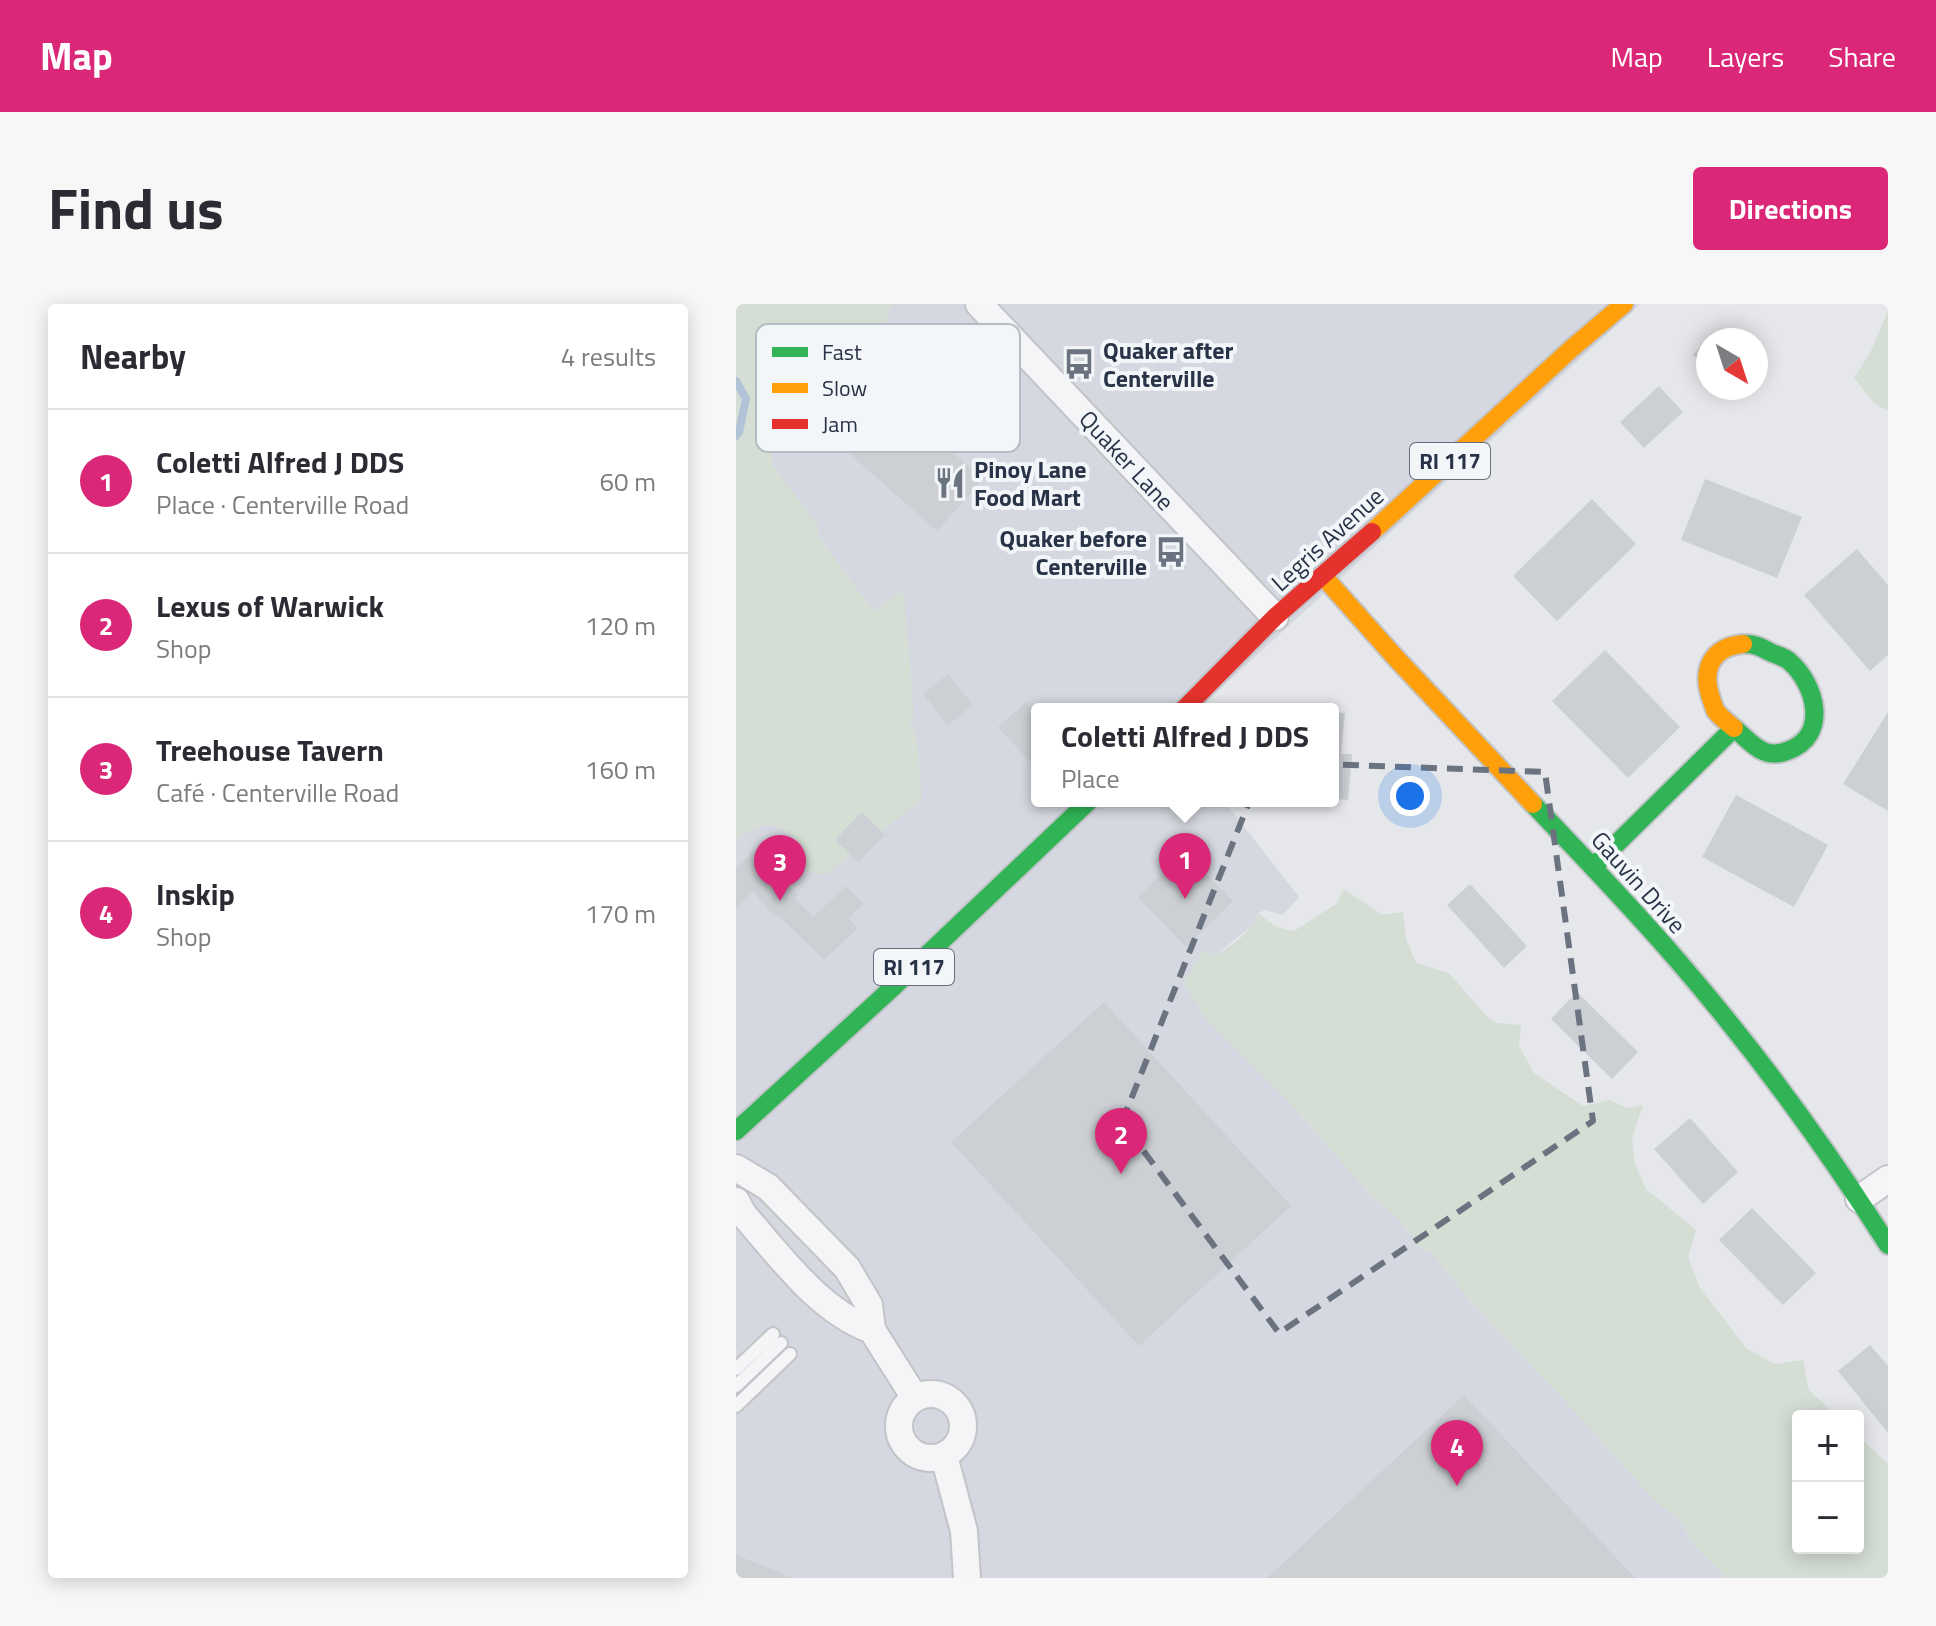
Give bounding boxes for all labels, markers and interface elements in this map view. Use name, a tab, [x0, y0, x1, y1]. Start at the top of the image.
text: Map	[40, 27, 113, 85]
text: Map	[1610, 35, 1663, 78]
text: Layers	[1707, 35, 1784, 78]
text: Share	[1828, 35, 1896, 78]
text: Find us	[48, 166, 224, 251]
button: Directions	[1693, 167, 1888, 250]
legend	[756, 324, 1020, 452]
north arrow	[1696, 328, 1768, 400]
text: Nearby	[80, 330, 186, 382]
place label: Quaker after Centerville	[1103, 332, 1234, 396]
text: Fast	[822, 335, 862, 369]
text: 4 results	[561, 337, 656, 376]
bus stop icon: Quaker after Centerville	[1062, 347, 1096, 381]
text: Slow	[822, 371, 868, 405]
street label: Quaker Lane	[1071, 402, 1183, 518]
text: Jam	[822, 407, 858, 441]
text: Coletti Alfred J DDS	[156, 439, 404, 485]
road number: RI 117	[1410, 443, 1490, 479]
place label: Pinoy Lane Food Mart	[974, 451, 1087, 515]
text: 1	[99, 462, 113, 501]
text: 60 m	[599, 462, 656, 501]
restaurant icon: Pinoy Lane Food Mart	[933, 466, 967, 500]
street label: Legris Avenue	[1263, 478, 1391, 600]
text: Place · Centerville Road	[156, 485, 409, 524]
place label: Quaker before Centerville	[1000, 520, 1147, 584]
bus stop icon: Quaker before Centerville	[1154, 535, 1188, 569]
text: Lexus of Warwick	[156, 583, 384, 629]
text: 2	[99, 606, 113, 645]
text: 120 m	[585, 606, 656, 645]
text: Shop	[156, 629, 211, 668]
popup	[1031, 703, 1339, 807]
text: Coletti Alfred J DDS	[1061, 713, 1309, 759]
text: Treehouse Tavern	[156, 727, 384, 773]
text: 3	[99, 750, 113, 789]
text: 160 m	[585, 750, 656, 789]
text: Place	[1061, 759, 1120, 798]
text: Café · Centerville Road	[156, 773, 399, 812]
your location	[1390, 776, 1430, 816]
street label: Gauvin Drive	[1583, 823, 1695, 941]
pin: 1	[1159, 833, 1211, 899]
pin: 3	[754, 835, 806, 901]
text: Inskip	[156, 871, 235, 917]
text: 4	[99, 894, 113, 933]
text: 170 m	[585, 894, 656, 933]
text: Shop	[156, 917, 211, 956]
road number: RI 117	[874, 949, 954, 985]
pin: 2	[1095, 1108, 1147, 1174]
map controls	[1792, 1410, 1864, 1554]
button: +	[1792, 1410, 1864, 1482]
pin: 4	[1431, 1420, 1483, 1486]
button: −	[1792, 1482, 1864, 1554]

